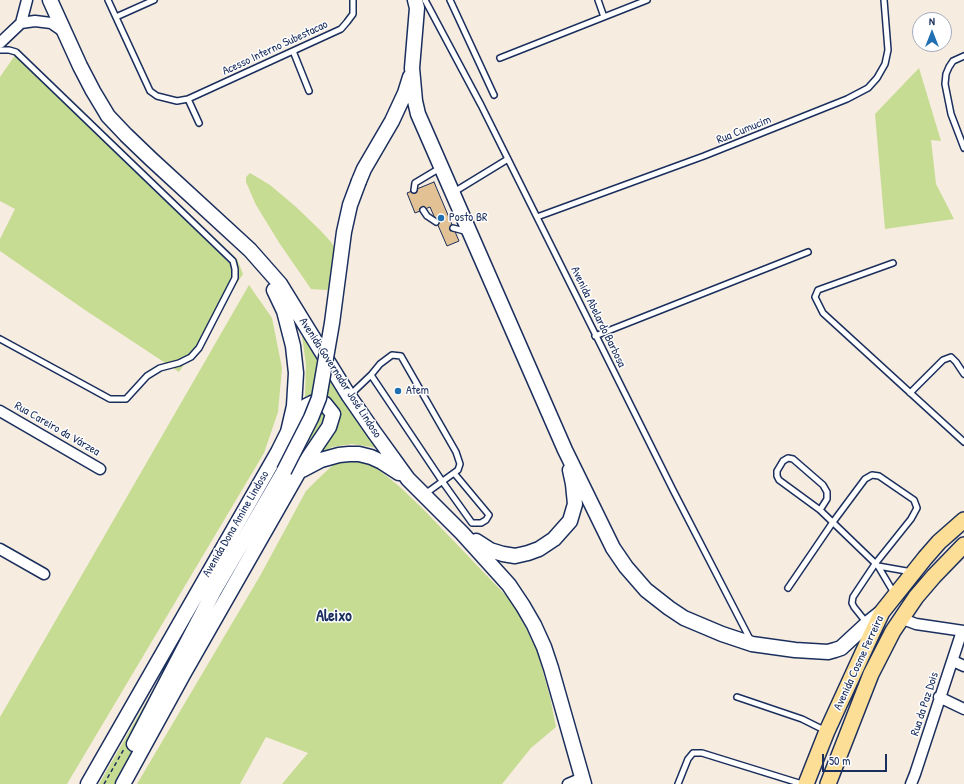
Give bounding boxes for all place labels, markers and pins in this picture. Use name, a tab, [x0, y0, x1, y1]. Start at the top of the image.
place label: Posto BR	[449, 211, 487, 225]
marker: Posto BR	[436, 213, 446, 223]
place label: Atem	[406, 384, 429, 398]
marker: Atem	[393, 386, 403, 396]

